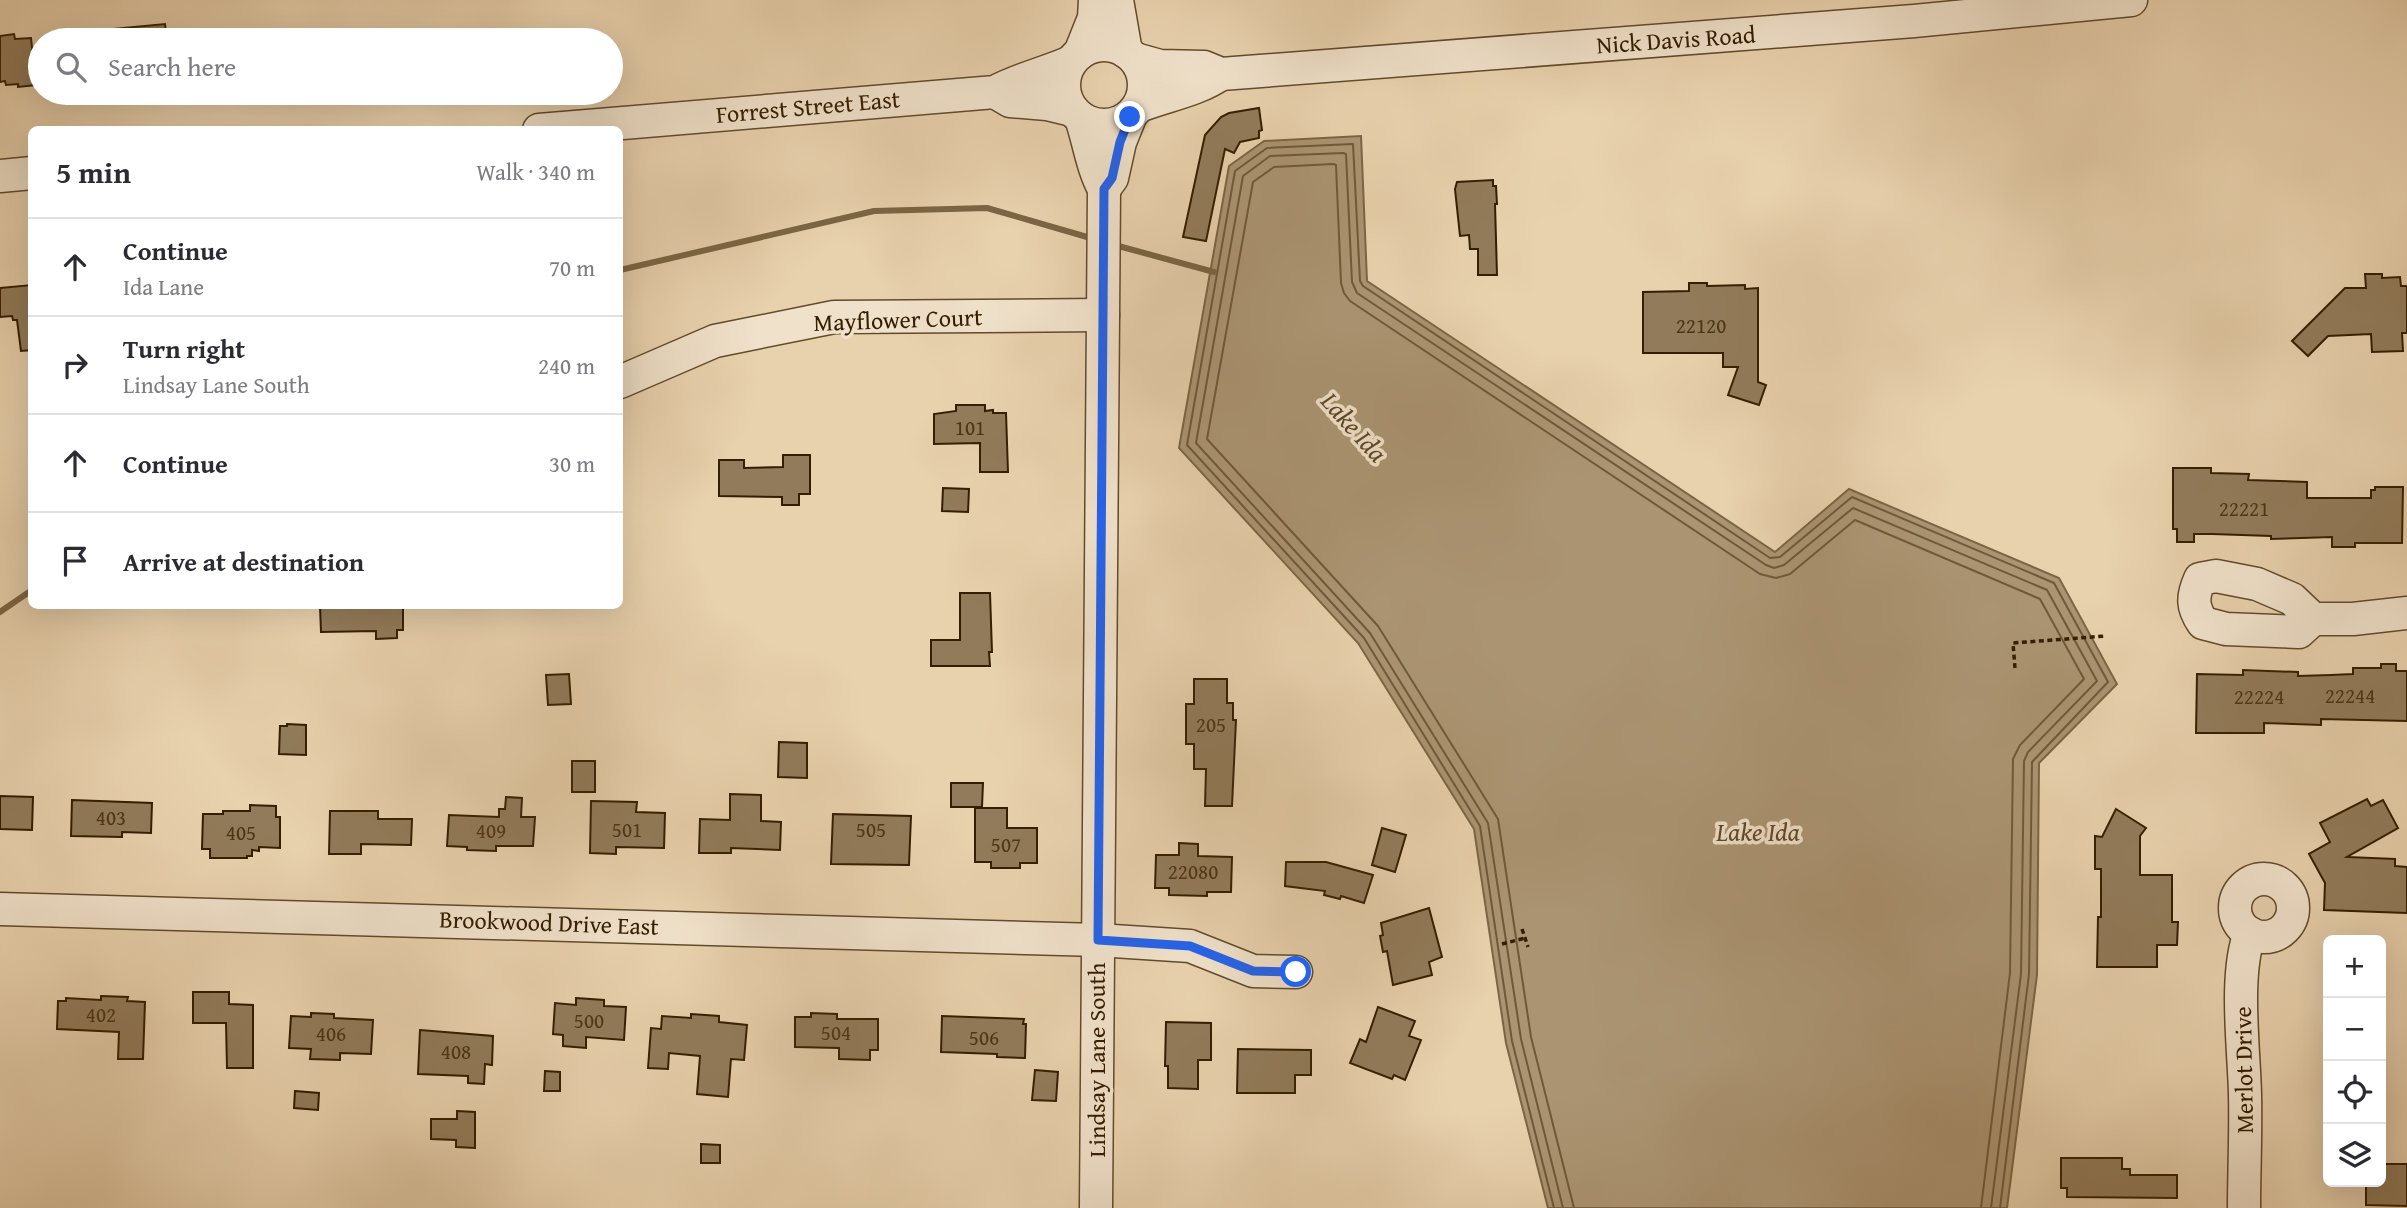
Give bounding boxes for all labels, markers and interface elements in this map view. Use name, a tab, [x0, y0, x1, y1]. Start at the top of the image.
street label: Nick Davis Road	[1595, 16, 1757, 63]
search box	[28, 28, 623, 105]
text: Search here	[108, 47, 236, 86]
icon: search	[52, 48, 90, 86]
street label: Forrest Street East	[715, 81, 902, 132]
route end	[1114, 101, 1145, 132]
text: 5 min	[56, 150, 131, 194]
text: Walk · 340 m	[476, 155, 595, 188]
text: Continue	[123, 231, 228, 270]
icon: ahead	[56, 248, 94, 286]
text: 70 m	[549, 251, 595, 284]
text: Ida Lane	[123, 270, 204, 303]
street label: Mayflower Court	[813, 299, 984, 340]
house number: 22120	[1676, 310, 1726, 341]
text: Turn right	[123, 329, 245, 368]
icon: right	[56, 346, 94, 384]
text: 240 m	[538, 349, 595, 382]
text: Lindsay Lane South	[123, 368, 310, 401]
water label: Lake Ida	[1311, 382, 1397, 471]
house number: 101	[955, 412, 985, 443]
icon: ahead	[56, 444, 94, 482]
text: Continue	[123, 444, 228, 483]
text: 30 m	[549, 447, 595, 480]
house number: 22221	[2219, 493, 2269, 524]
icon: arrive	[56, 542, 94, 580]
text: Arrive at destination	[123, 542, 364, 581]
house number: 22244	[2325, 680, 2375, 711]
house number: 22224	[2234, 681, 2284, 712]
house number: 205	[1196, 709, 1226, 740]
house number: 403	[96, 802, 126, 833]
water label: Lake Ida	[1715, 812, 1800, 851]
house number: 501	[612, 814, 642, 845]
house number: 505	[856, 814, 886, 845]
house number: 409	[476, 815, 506, 846]
house number: 405	[226, 817, 256, 848]
house number: 507	[991, 829, 1021, 860]
house number: 22080	[1168, 856, 1218, 887]
street label: Brookwood Drive East	[439, 901, 660, 944]
map controls	[2323, 935, 2386, 1187]
button: +	[2323, 935, 2386, 998]
route start	[1280, 956, 1311, 987]
street label: Lindsay Lane South	[1079, 962, 1114, 1157]
button: −	[2323, 998, 2386, 1061]
house number: 402	[86, 999, 116, 1030]
house number: 500	[574, 1005, 604, 1036]
street label: Merlot Drive	[2225, 1006, 2262, 1134]
house number: 504	[821, 1017, 851, 1048]
house number: 406	[316, 1018, 346, 1049]
house number: 506	[969, 1022, 999, 1053]
house number: 408	[441, 1036, 471, 1067]
button: locate	[2323, 1061, 2386, 1124]
button: layers	[2323, 1124, 2386, 1187]

